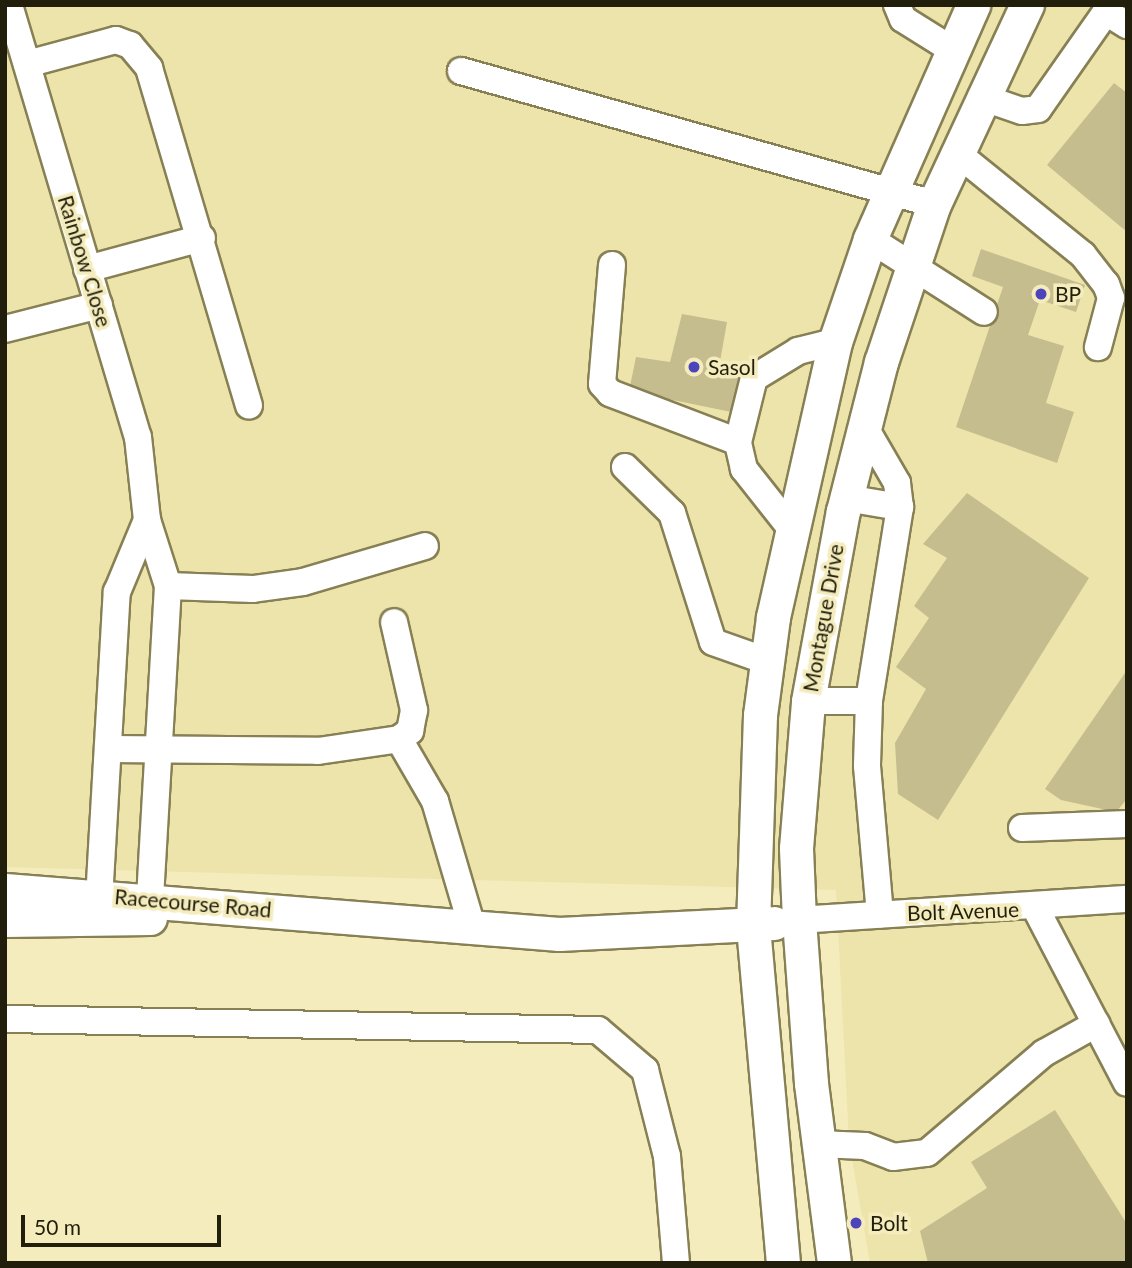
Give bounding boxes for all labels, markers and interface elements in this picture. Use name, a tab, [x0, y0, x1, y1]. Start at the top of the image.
street label: Rainbow Close	[53, 192, 117, 330]
place label: BP	[1055, 281, 1081, 307]
marker: BP	[1033, 286, 1049, 302]
place label: Sasol	[708, 354, 756, 380]
marker: Sasol	[686, 359, 702, 375]
street label: Montague Drive	[798, 542, 848, 694]
street label: Racecourse Road	[113, 884, 273, 922]
street label: Bolt Avenue	[906, 896, 1020, 926]
scale bar	[24, 1202, 224, 1246]
place label: Bolt	[870, 1210, 908, 1236]
text: 50 m	[34, 1214, 81, 1239]
marker: Bolt	[848, 1215, 864, 1231]

